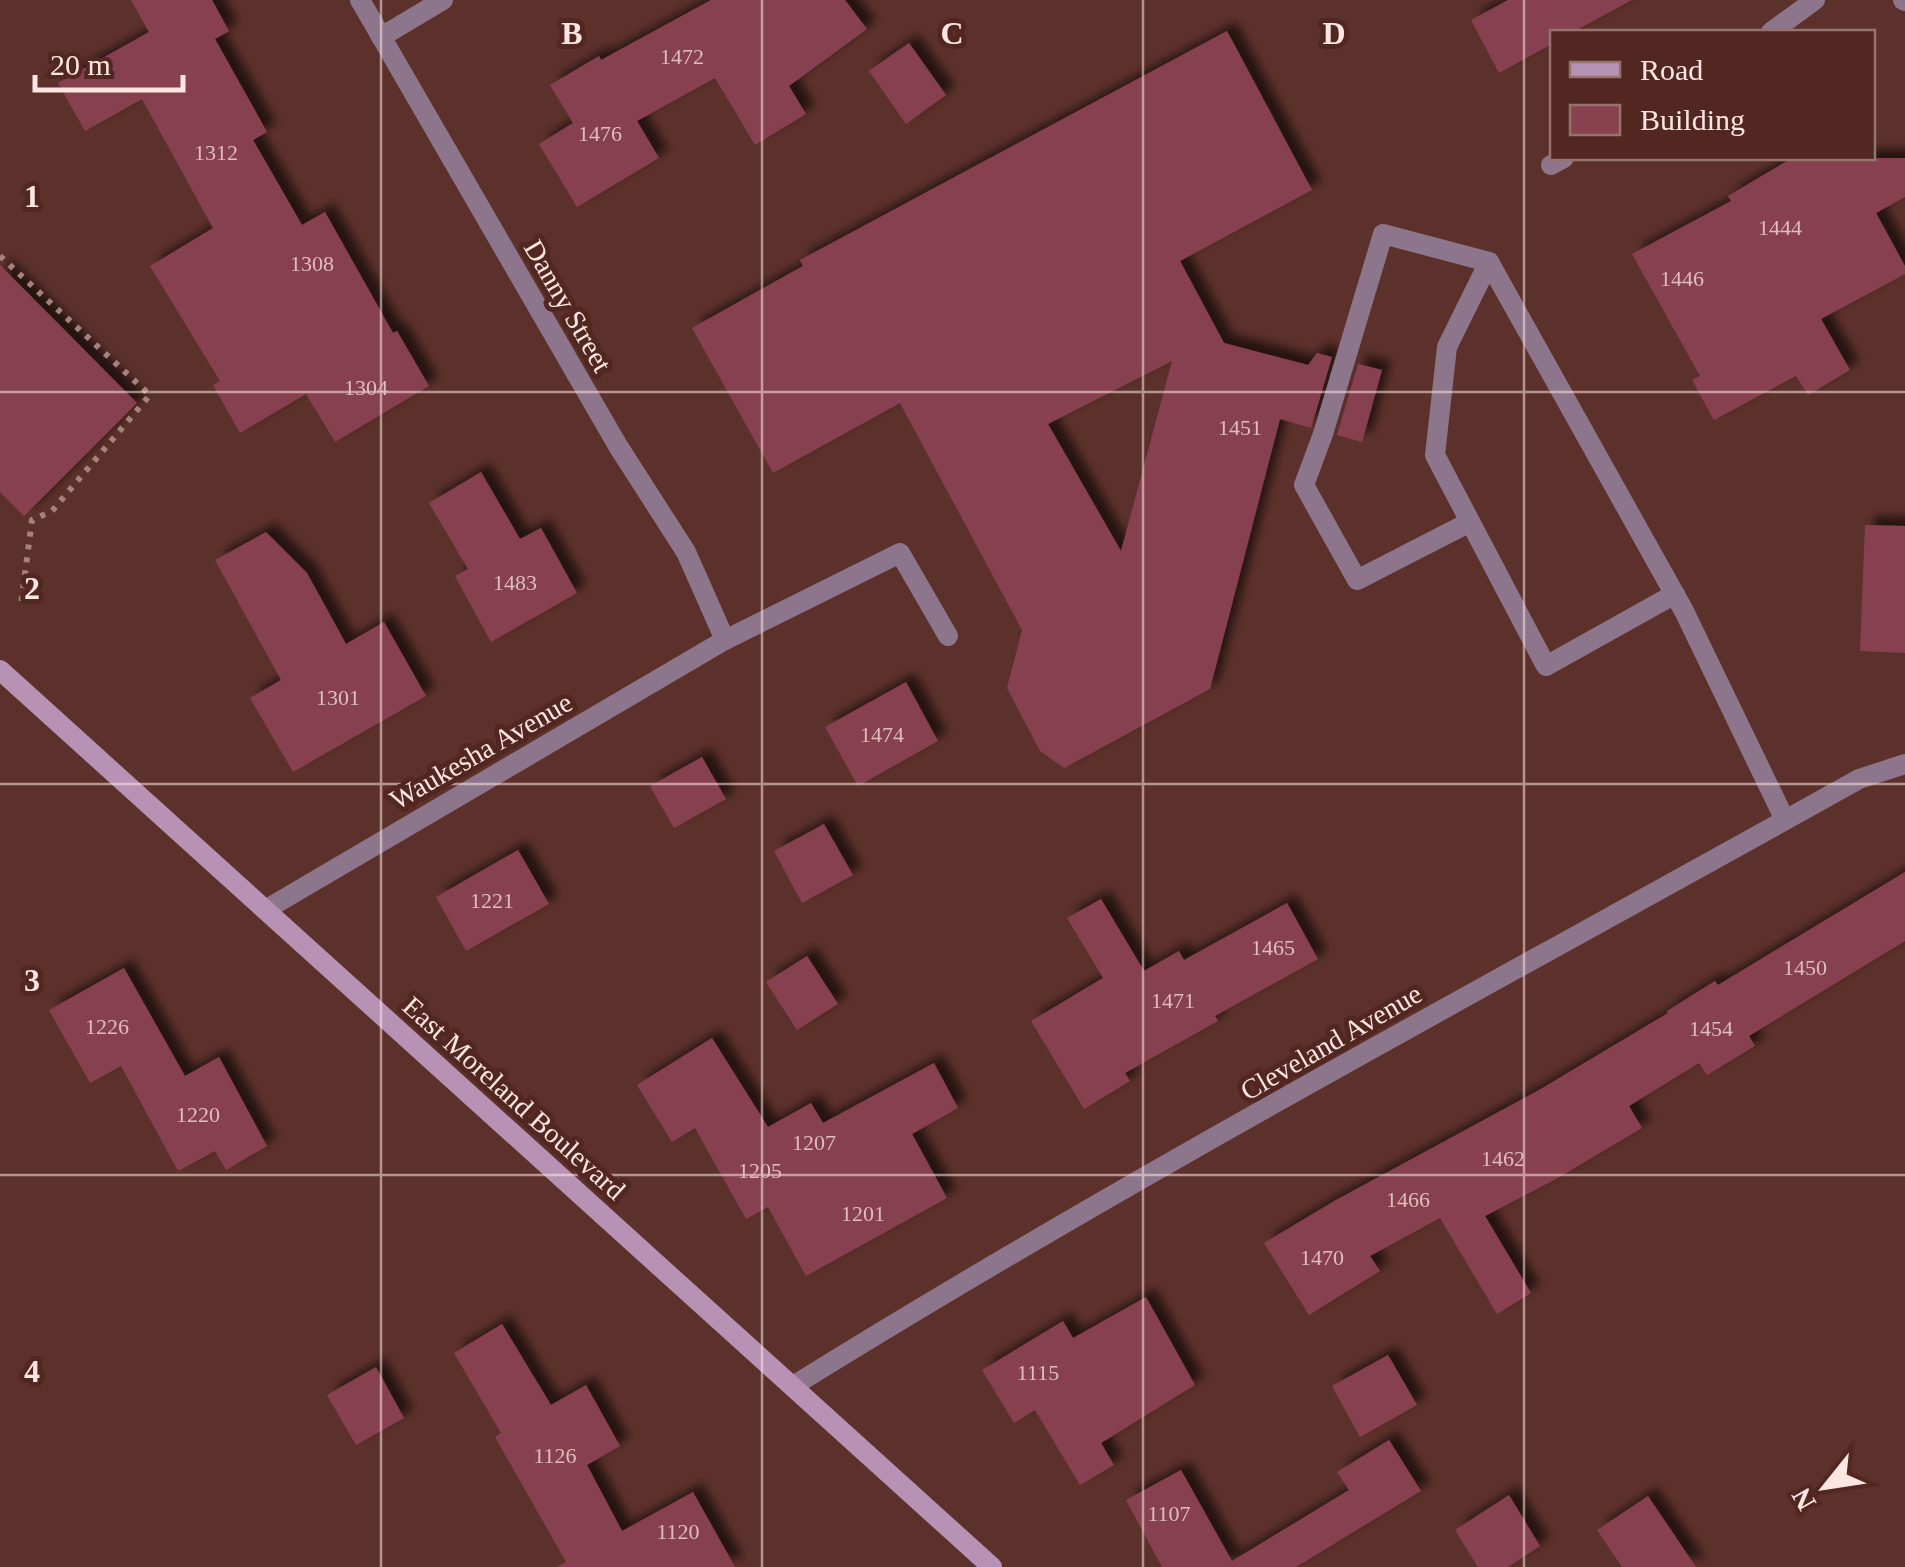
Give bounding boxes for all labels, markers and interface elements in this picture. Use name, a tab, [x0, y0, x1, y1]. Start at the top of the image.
text: B	[561, 15, 583, 51]
text: C	[940, 15, 964, 51]
text: D	[1322, 15, 1346, 51]
scale bar	[35, 30, 182, 92]
legend	[1550, 30, 1875, 160]
house number: 1472	[660, 44, 704, 69]
text: 20 m	[50, 48, 111, 81]
text: Road	[1640, 53, 1703, 86]
text: Building	[1640, 103, 1745, 136]
house number: 1476	[578, 121, 622, 146]
house number: 1312	[194, 140, 238, 165]
text: 1	[24, 178, 40, 214]
house number: 1444	[1758, 215, 1802, 240]
street label: Danny Street	[518, 235, 618, 378]
house number: 1308	[290, 251, 334, 276]
house number: 1446	[1660, 266, 1704, 291]
house number: 1304	[344, 375, 388, 400]
house number: 1451	[1218, 415, 1262, 440]
text: 2	[24, 570, 40, 606]
house number: 1483	[493, 570, 537, 595]
house number: 1301	[316, 685, 360, 710]
street label: Waukesha Avenue	[385, 686, 577, 816]
house number: 1474	[860, 722, 904, 747]
house number: 1221	[470, 888, 514, 913]
house number: 1465	[1251, 935, 1295, 960]
house number: 1450	[1783, 955, 1827, 980]
text: 3	[24, 962, 40, 998]
street label: Cleveland Avenue	[1235, 978, 1427, 1106]
house number: 1471	[1151, 988, 1195, 1013]
street label: East Moreland Boulevard	[397, 990, 631, 1206]
house number: 1226	[85, 1014, 129, 1039]
house number: 1454	[1689, 1016, 1733, 1041]
house number: 1220	[176, 1102, 220, 1127]
house number: 1207	[792, 1130, 836, 1155]
house number: 1462	[1481, 1146, 1525, 1171]
house number: 1205	[738, 1158, 782, 1183]
house number: 1466	[1386, 1187, 1430, 1212]
house number: 1201	[841, 1201, 885, 1226]
house number: 1470	[1300, 1245, 1344, 1270]
text: 4	[24, 1353, 40, 1389]
house number: 1115	[1017, 1360, 1059, 1385]
north arrow	[1775, 1437, 1875, 1537]
house number: 1126	[533, 1443, 577, 1468]
text: N	[1785, 1483, 1822, 1516]
house number: 1107	[1147, 1501, 1191, 1526]
house number: 1120	[656, 1519, 700, 1544]

